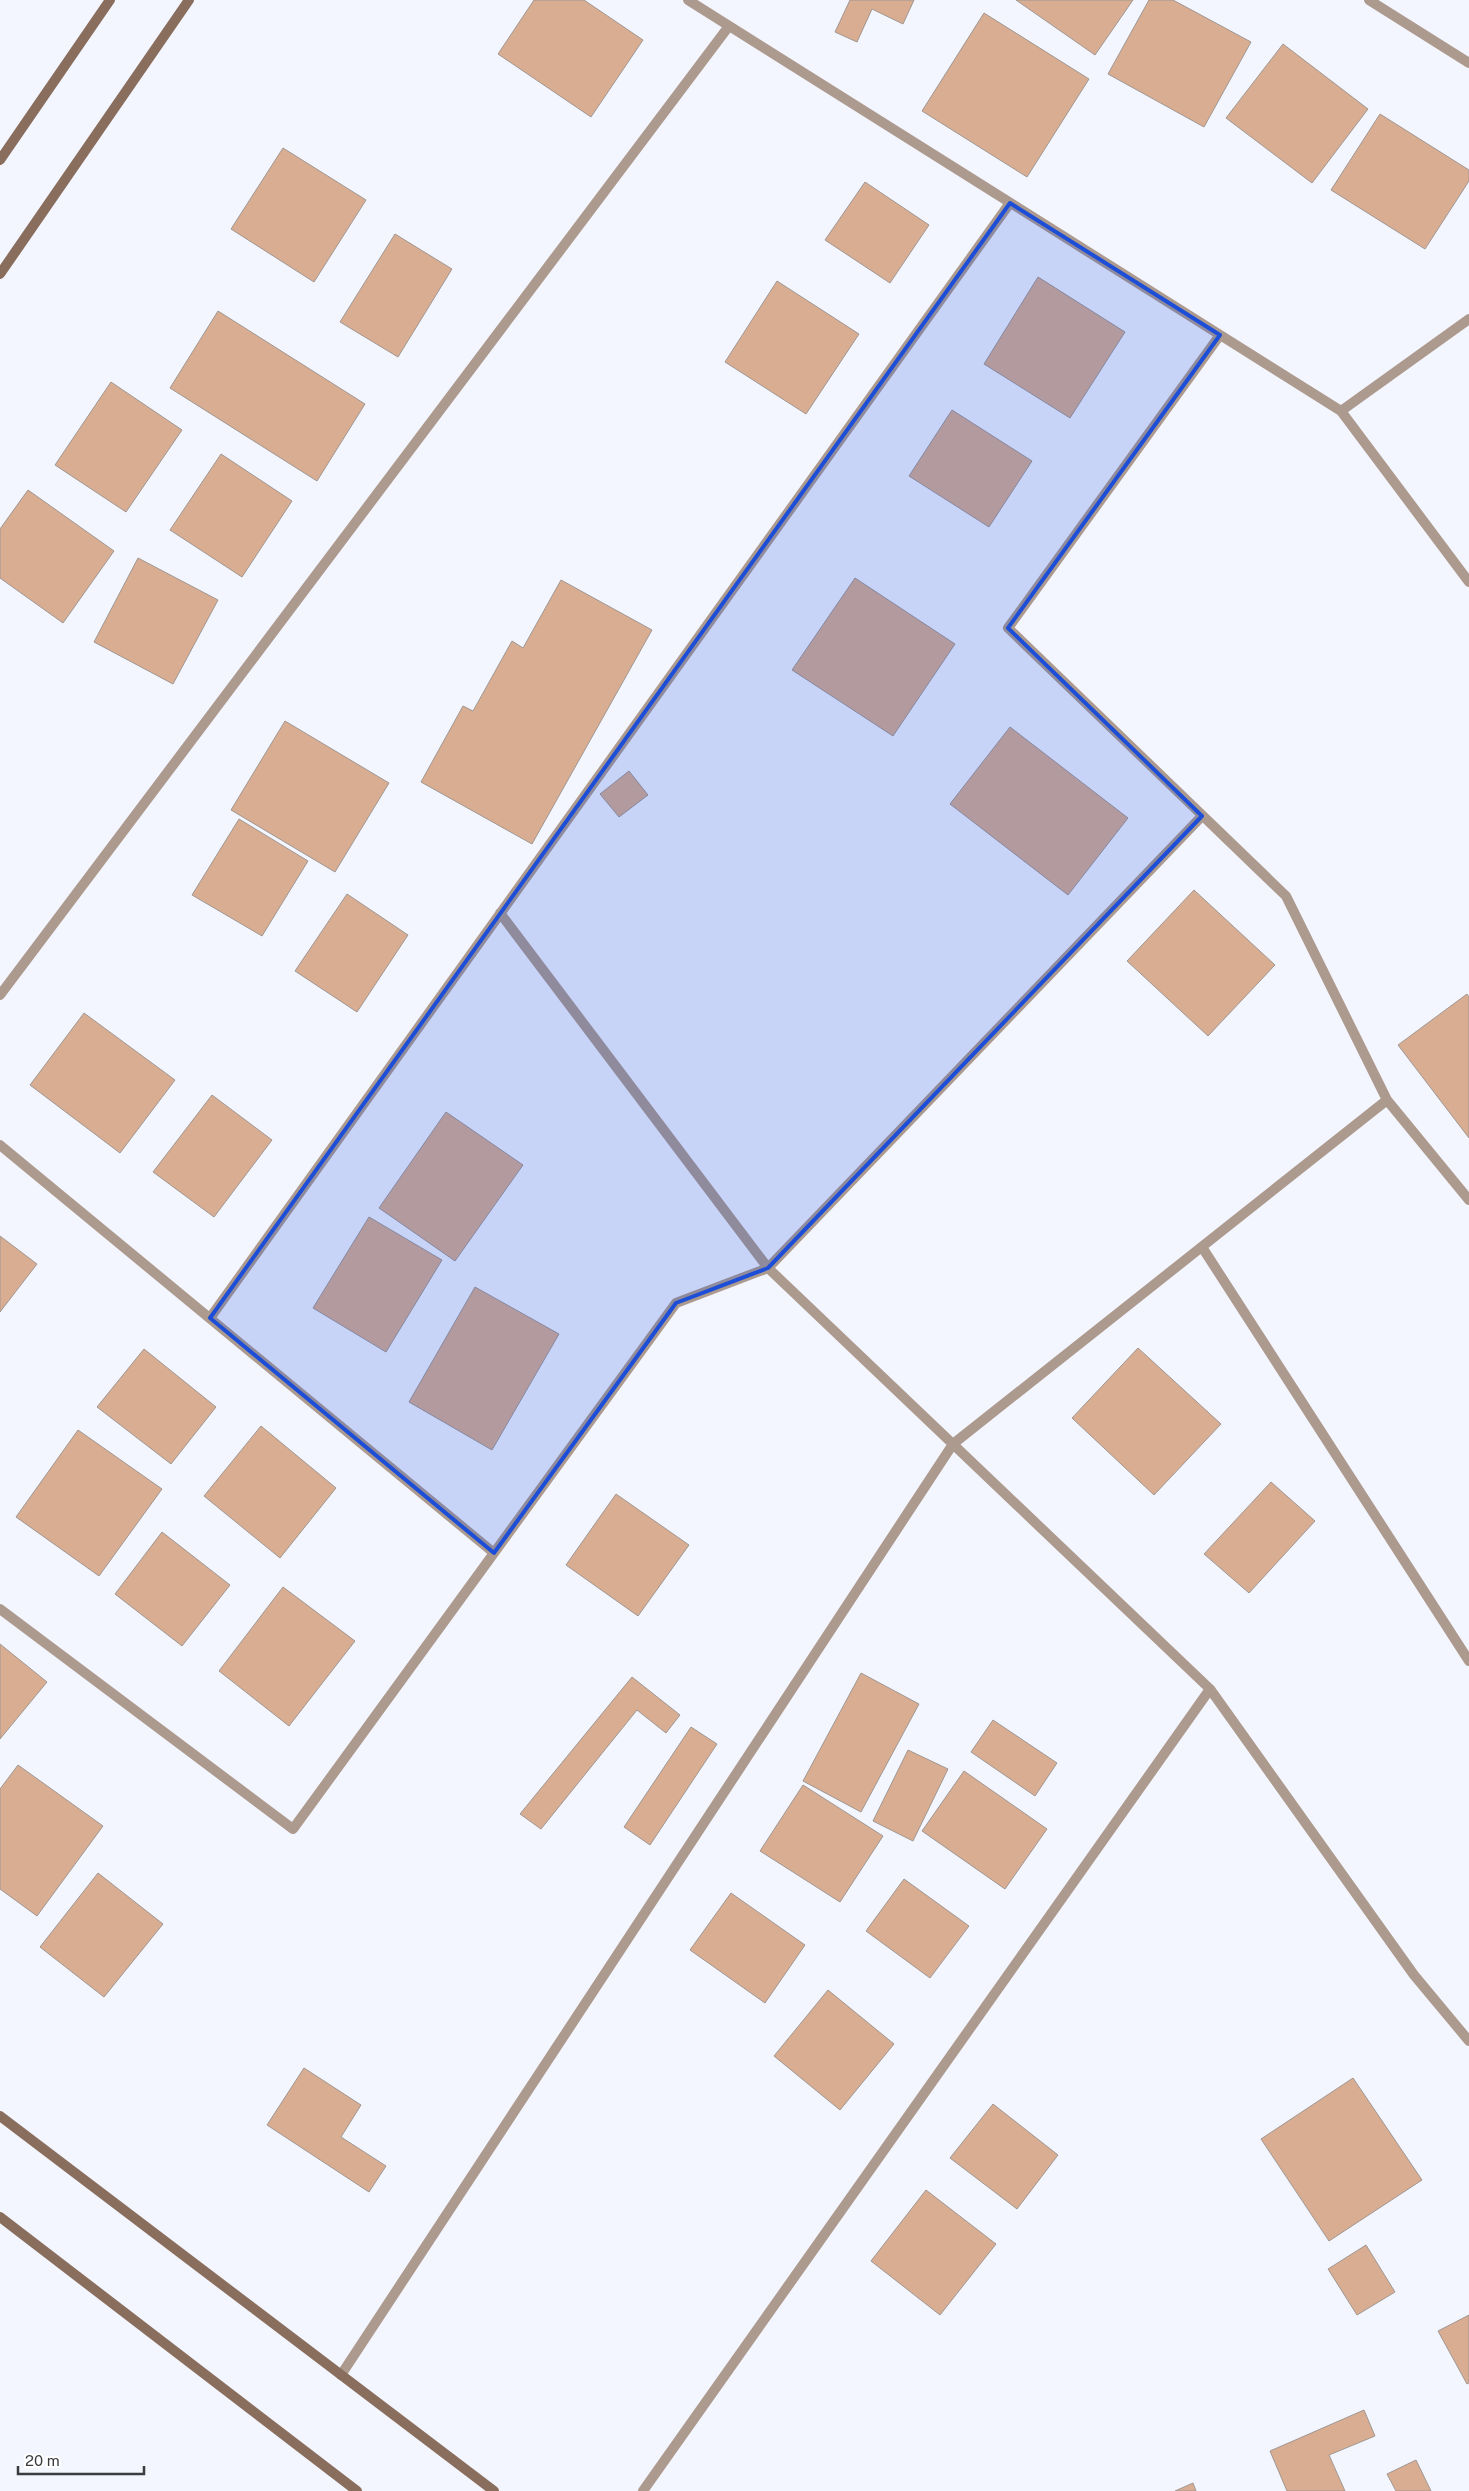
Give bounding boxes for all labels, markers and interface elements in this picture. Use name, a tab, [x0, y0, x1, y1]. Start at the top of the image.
scale bar	[18, 2444, 144, 2476]
text: 20 m	[25, 2452, 60, 2469]

